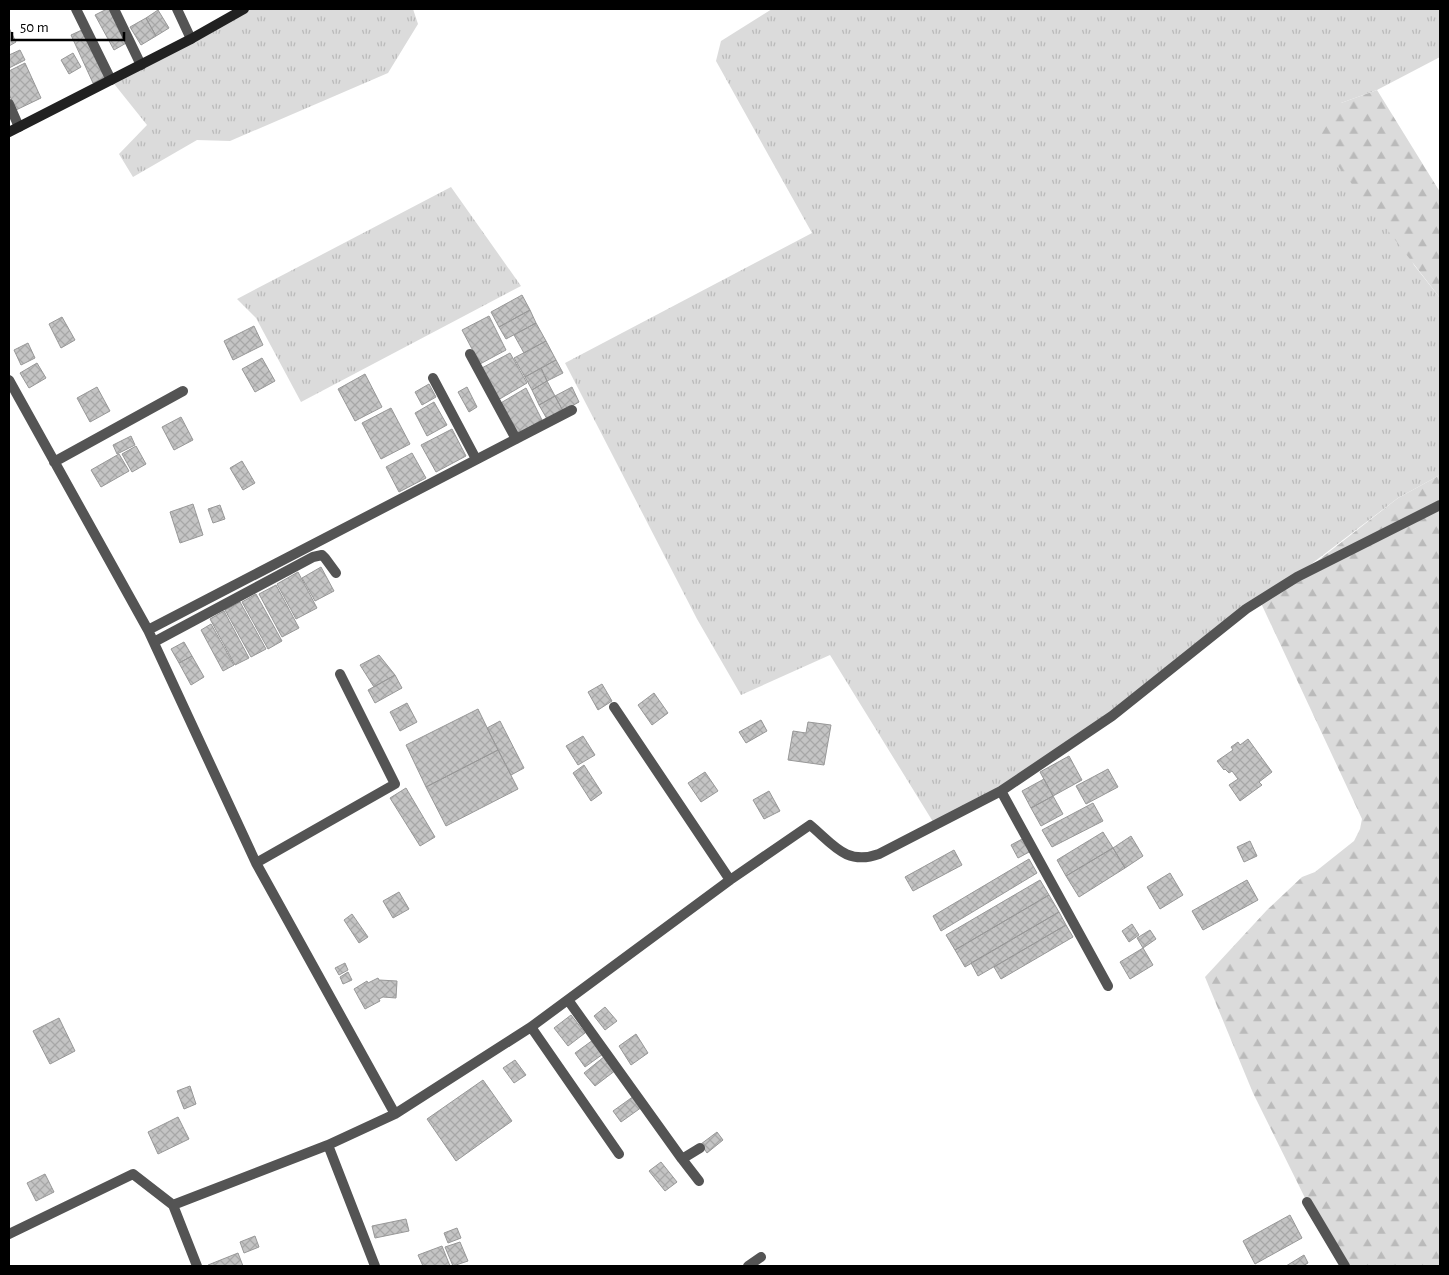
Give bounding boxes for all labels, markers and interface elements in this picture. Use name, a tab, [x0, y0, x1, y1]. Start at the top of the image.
scale bar	[12, 10, 125, 42]
text: 50 m	[20, 20, 49, 35]

